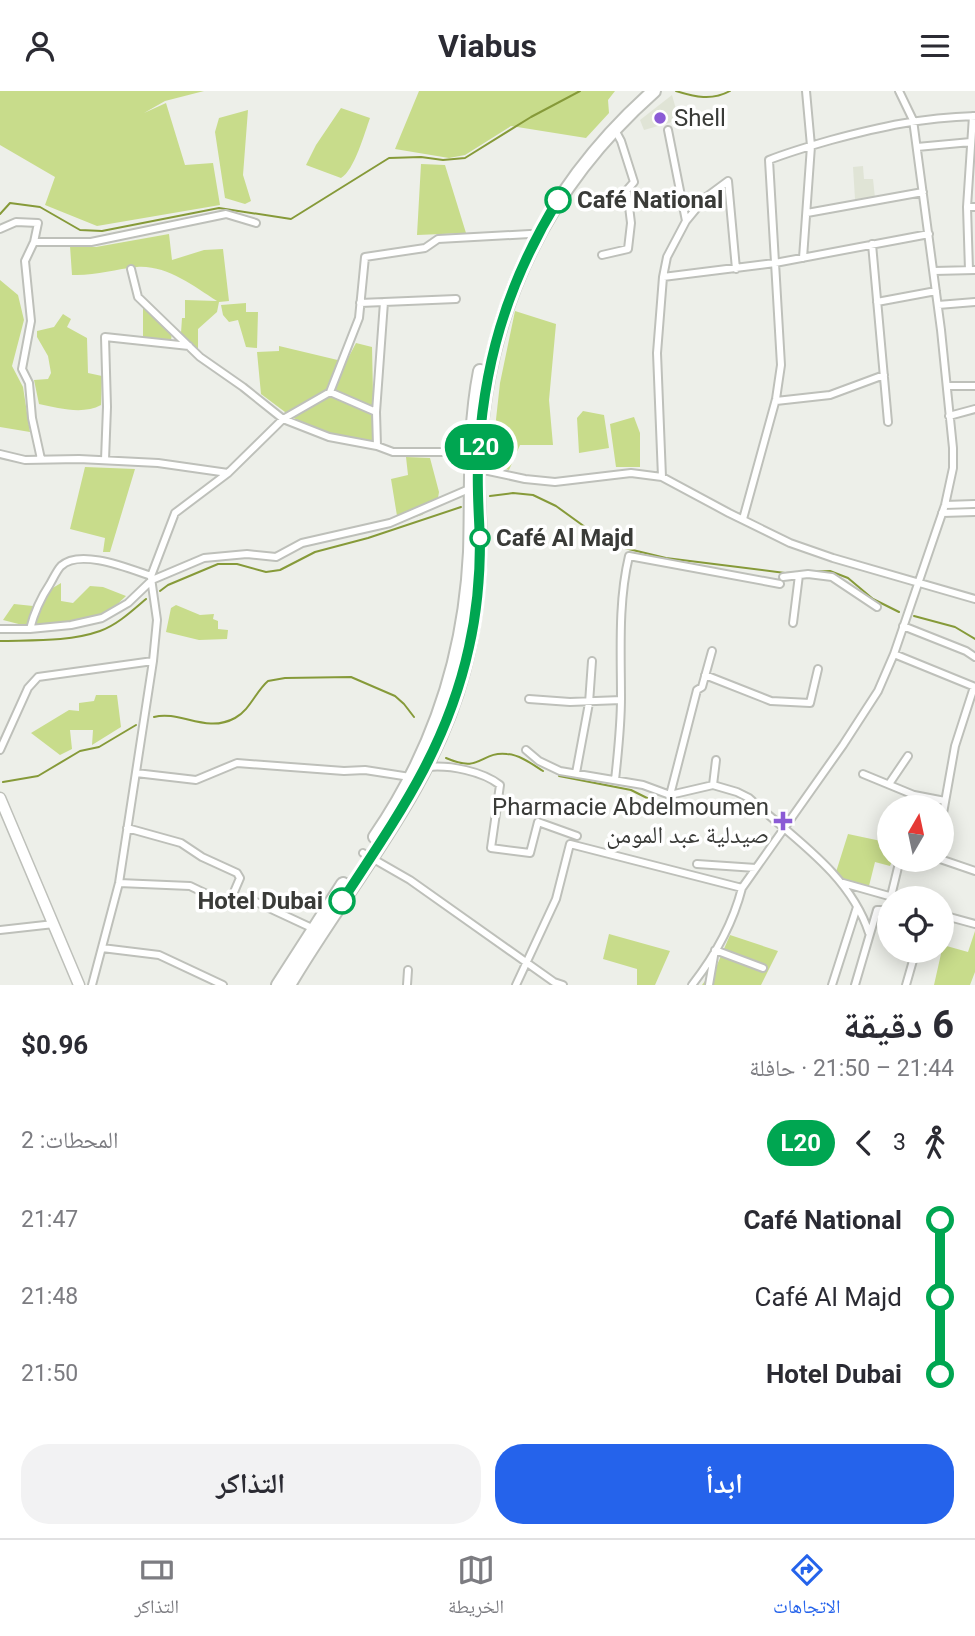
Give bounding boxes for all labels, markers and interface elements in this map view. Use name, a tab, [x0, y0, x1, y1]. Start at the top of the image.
icon: person	[21, 27, 59, 65]
text: Viabus	[438, 27, 537, 65]
icon: menu	[916, 27, 954, 65]
place label: Shell	[674, 104, 726, 132]
marker: Shell	[652, 110, 668, 126]
place label: Café National	[577, 186, 723, 214]
marker: Café National	[545, 187, 571, 213]
line badge: L20	[439, 424, 519, 470]
text: L20	[459, 433, 499, 461]
place label: Café Al Majd	[496, 524, 634, 552]
marker: Café Al Majd	[470, 528, 490, 548]
place label: Pharmacie Abdelmoumen صيدلية عبد المومن	[492, 793, 769, 849]
north arrow	[877, 795, 954, 871]
map controls	[877, 795, 954, 963]
marker: Pharmacie Abdelmoumen صيدلية عبد المومن	[775, 813, 791, 829]
button: locate	[877, 886, 954, 963]
place label: Hotel Dubai	[197, 887, 323, 915]
marker: Hotel Dubai	[329, 888, 355, 914]
text: 6 دقيقة	[843, 1003, 954, 1047]
text: $0.96	[21, 1030, 88, 1060]
text: 21:44 – 21:50 · حافلة	[749, 1055, 954, 1082]
icon: back	[845, 1124, 883, 1162]
icon: walk	[916, 1124, 954, 1162]
text: المحطات: 2	[21, 1127, 118, 1154]
text: L20	[781, 1129, 821, 1157]
text: 3	[893, 1129, 906, 1156]
text: Café National	[744, 1205, 902, 1235]
text: 21:47	[21, 1206, 78, 1233]
text: Café Al Majd	[755, 1282, 902, 1312]
text: 21:48	[21, 1283, 78, 1310]
text: Hotel Dubai	[766, 1359, 902, 1389]
text: 21:50	[21, 1360, 78, 1387]
button: التذاكر	[21, 1444, 481, 1524]
button: ابدأ	[495, 1444, 954, 1524]
tab: التذاكر	[135, 1551, 179, 1625]
tab: الخريطة	[448, 1551, 504, 1625]
tab: الاتجاهات	[773, 1551, 840, 1625]

